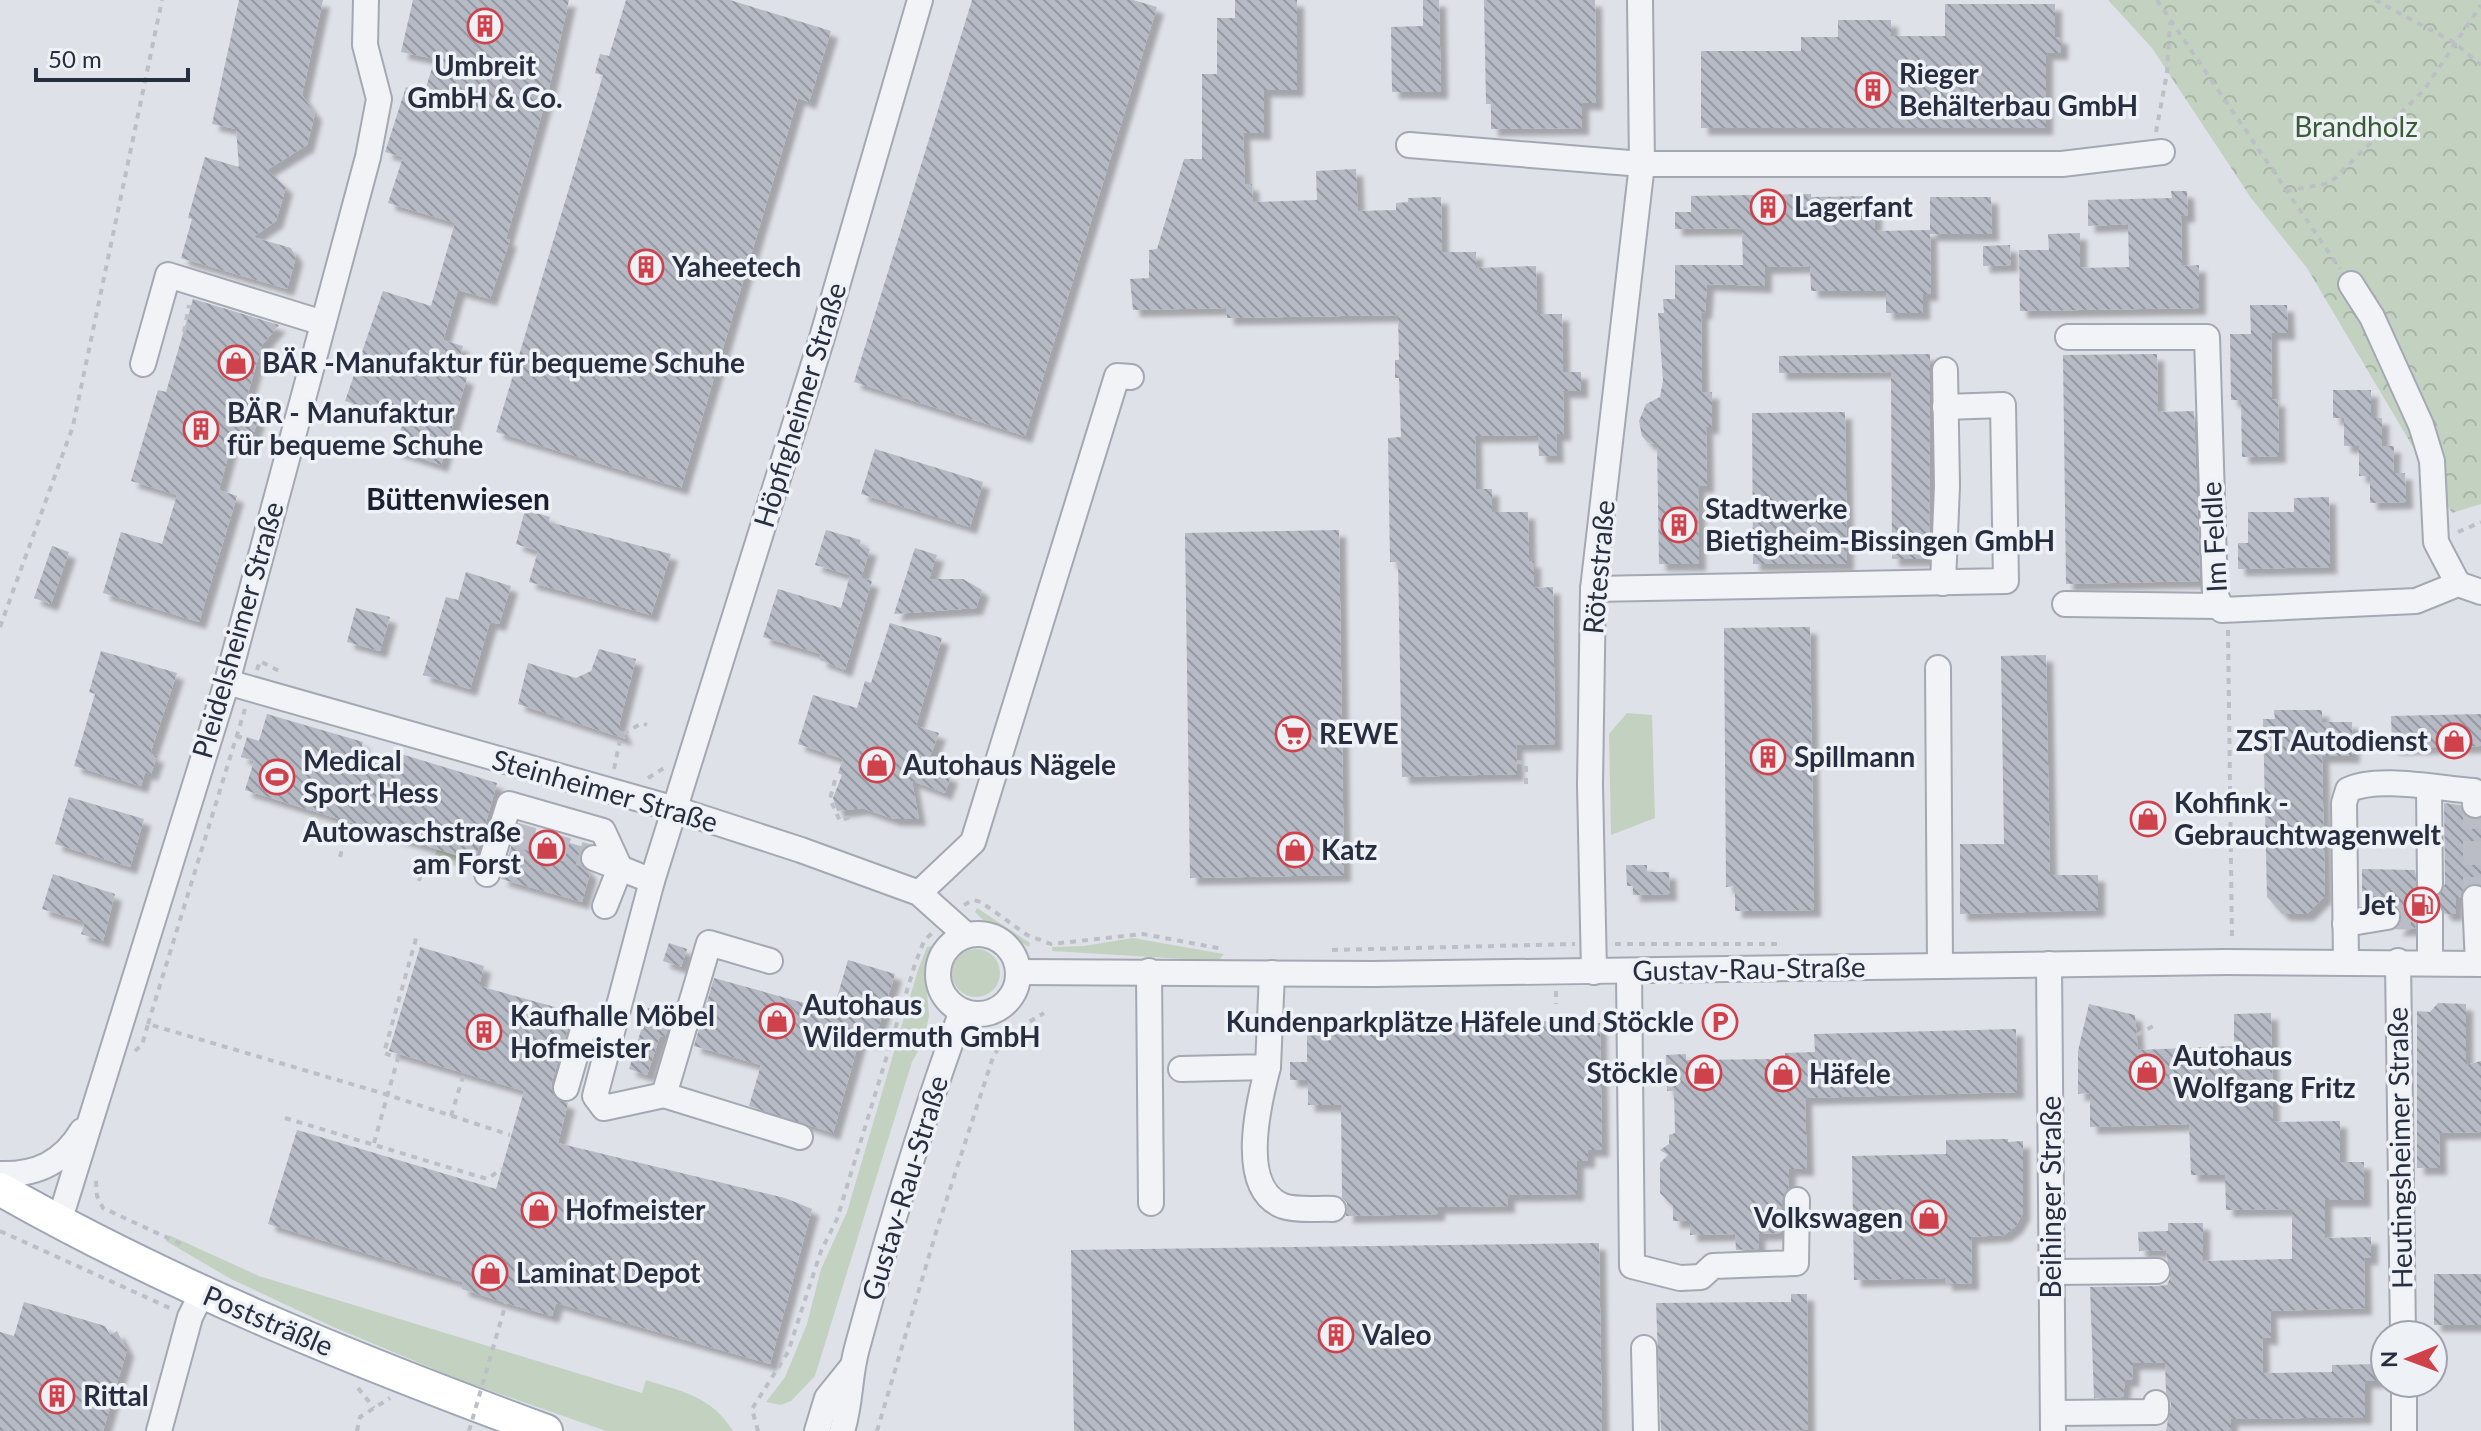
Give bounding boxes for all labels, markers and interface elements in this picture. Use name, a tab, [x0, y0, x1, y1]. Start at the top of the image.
building icon: Umbreit GmbH & Co.	[466, 7, 504, 45]
scale bar	[36, 32, 188, 82]
text: 50 m	[48, 44, 102, 73]
place label: Umbreit GmbH & Co.	[407, 48, 563, 114]
place label: Rieger Behälterbau GmbH	[1899, 56, 2138, 122]
building icon: Rieger Behälterbau GmbH	[1854, 71, 1892, 109]
park label: Brandholz	[2294, 109, 2418, 143]
building icon: Lagerfant	[1749, 188, 1787, 226]
place label: Lagerfant	[1794, 189, 1913, 223]
building icon: Yaheetech	[627, 248, 665, 286]
place label: Yaheetech	[671, 249, 801, 283]
street label: Höpfigheimer Straße	[746, 278, 852, 531]
shop icon: BÄR -Manufaktur für bequeme Schuhe	[217, 344, 255, 382]
place label: BÄR -Manufaktur für bequeme Schuhe	[262, 345, 745, 379]
place label: BÄR - Manufaktur für bequeme Schuhe	[227, 395, 483, 461]
building icon: BÄR - Manufaktur für bequeme Schuhe	[182, 410, 220, 448]
district label: Büttenwiesen	[366, 480, 550, 516]
street label: Im Feldle	[2193, 481, 2233, 593]
place label: Stadtwerke Bietigheim-Bissingen GmbH	[1705, 491, 2055, 557]
street label: Pleidelsheimer Straße	[184, 498, 290, 762]
street label: Rötestraße	[1575, 499, 1621, 635]
building icon: Stadtwerke Bietigheim-Bissingen GmbH	[1660, 506, 1698, 544]
supermarket icon: REWE	[1274, 715, 1312, 753]
place label: REWE	[1319, 716, 1399, 750]
shop icon: ZST Autodienst	[2435, 722, 2473, 760]
place label: ZST Autodienst	[2236, 723, 2429, 757]
building icon: Spillmann	[1749, 738, 1787, 776]
place label: Spillmann	[1794, 739, 1915, 773]
street label: Steinheimer Straße	[489, 742, 722, 838]
place label: Medical Sport Hess	[303, 743, 438, 809]
shop icon: Autohaus Nägele	[858, 746, 896, 784]
place label: Autohaus Nägele	[902, 747, 1116, 781]
sports icon: Medical Sport Hess	[258, 758, 296, 796]
place label: Kohfink - Gebrauchtwagenwelt	[2174, 785, 2442, 851]
shop icon: Kohfink - Gebrauchtwagenwelt	[2129, 800, 2167, 838]
place label: Autowaschstraße am Forst	[302, 814, 522, 880]
shop icon: Autowaschstraße am Forst	[528, 829, 566, 867]
shop icon: Katz	[1276, 831, 1314, 869]
place label: Katz	[1321, 832, 1378, 866]
fuel station icon: Jet	[2403, 886, 2441, 924]
place label: Jet	[2359, 887, 2397, 921]
street label: Gustav-Rau-Straße	[1632, 949, 1866, 987]
place label: Autohaus Wildermuth GmbH	[802, 987, 1041, 1053]
place label: Kaufhalle Möbel Hofmeister	[510, 998, 715, 1064]
shop icon: Autohaus Wildermuth GmbH	[758, 1002, 796, 1040]
parking icon: Kundenparkplätze Häfele und Stöckle	[1701, 1003, 1739, 1041]
place label: Kundenparkplätze Häfele und Stöckle	[1226, 1004, 1694, 1038]
street label: Heutingsheimer Straße	[2380, 1007, 2418, 1289]
building icon: Kaufhalle Möbel Hofmeister	[465, 1013, 503, 1051]
place label: Autohaus Wolfgang Fritz	[2172, 1038, 2356, 1104]
shop icon: Autohaus Wolfgang Fritz	[2128, 1053, 2166, 1091]
shop icon: Stöckle	[1685, 1054, 1723, 1092]
place label: Stöckle	[1586, 1055, 1678, 1089]
shop icon: Häfele	[1764, 1055, 1802, 1093]
place label: Häfele	[1809, 1056, 1891, 1090]
street label: Gustav-Rau-Straße	[854, 1071, 954, 1304]
street label: Beihinger Straße	[2033, 1096, 2067, 1298]
shop icon: Hofmeister	[520, 1191, 558, 1229]
place label: Hofmeister	[565, 1192, 706, 1226]
shop icon: Volkswagen	[1910, 1199, 1948, 1237]
place label: Volkswagen	[1753, 1200, 1903, 1234]
shop icon: Laminat Depot	[471, 1254, 509, 1292]
place label: Laminat Depot	[516, 1255, 701, 1289]
street label: Poststräßle	[198, 1278, 338, 1363]
building icon: Valeo	[1317, 1316, 1355, 1354]
place label: Valeo	[1361, 1317, 1432, 1351]
north arrow	[2369, 1319, 2449, 1399]
text: N	[2375, 1351, 2402, 1368]
building icon: Rittal	[38, 1377, 76, 1415]
place label: Rittal	[83, 1378, 149, 1412]

